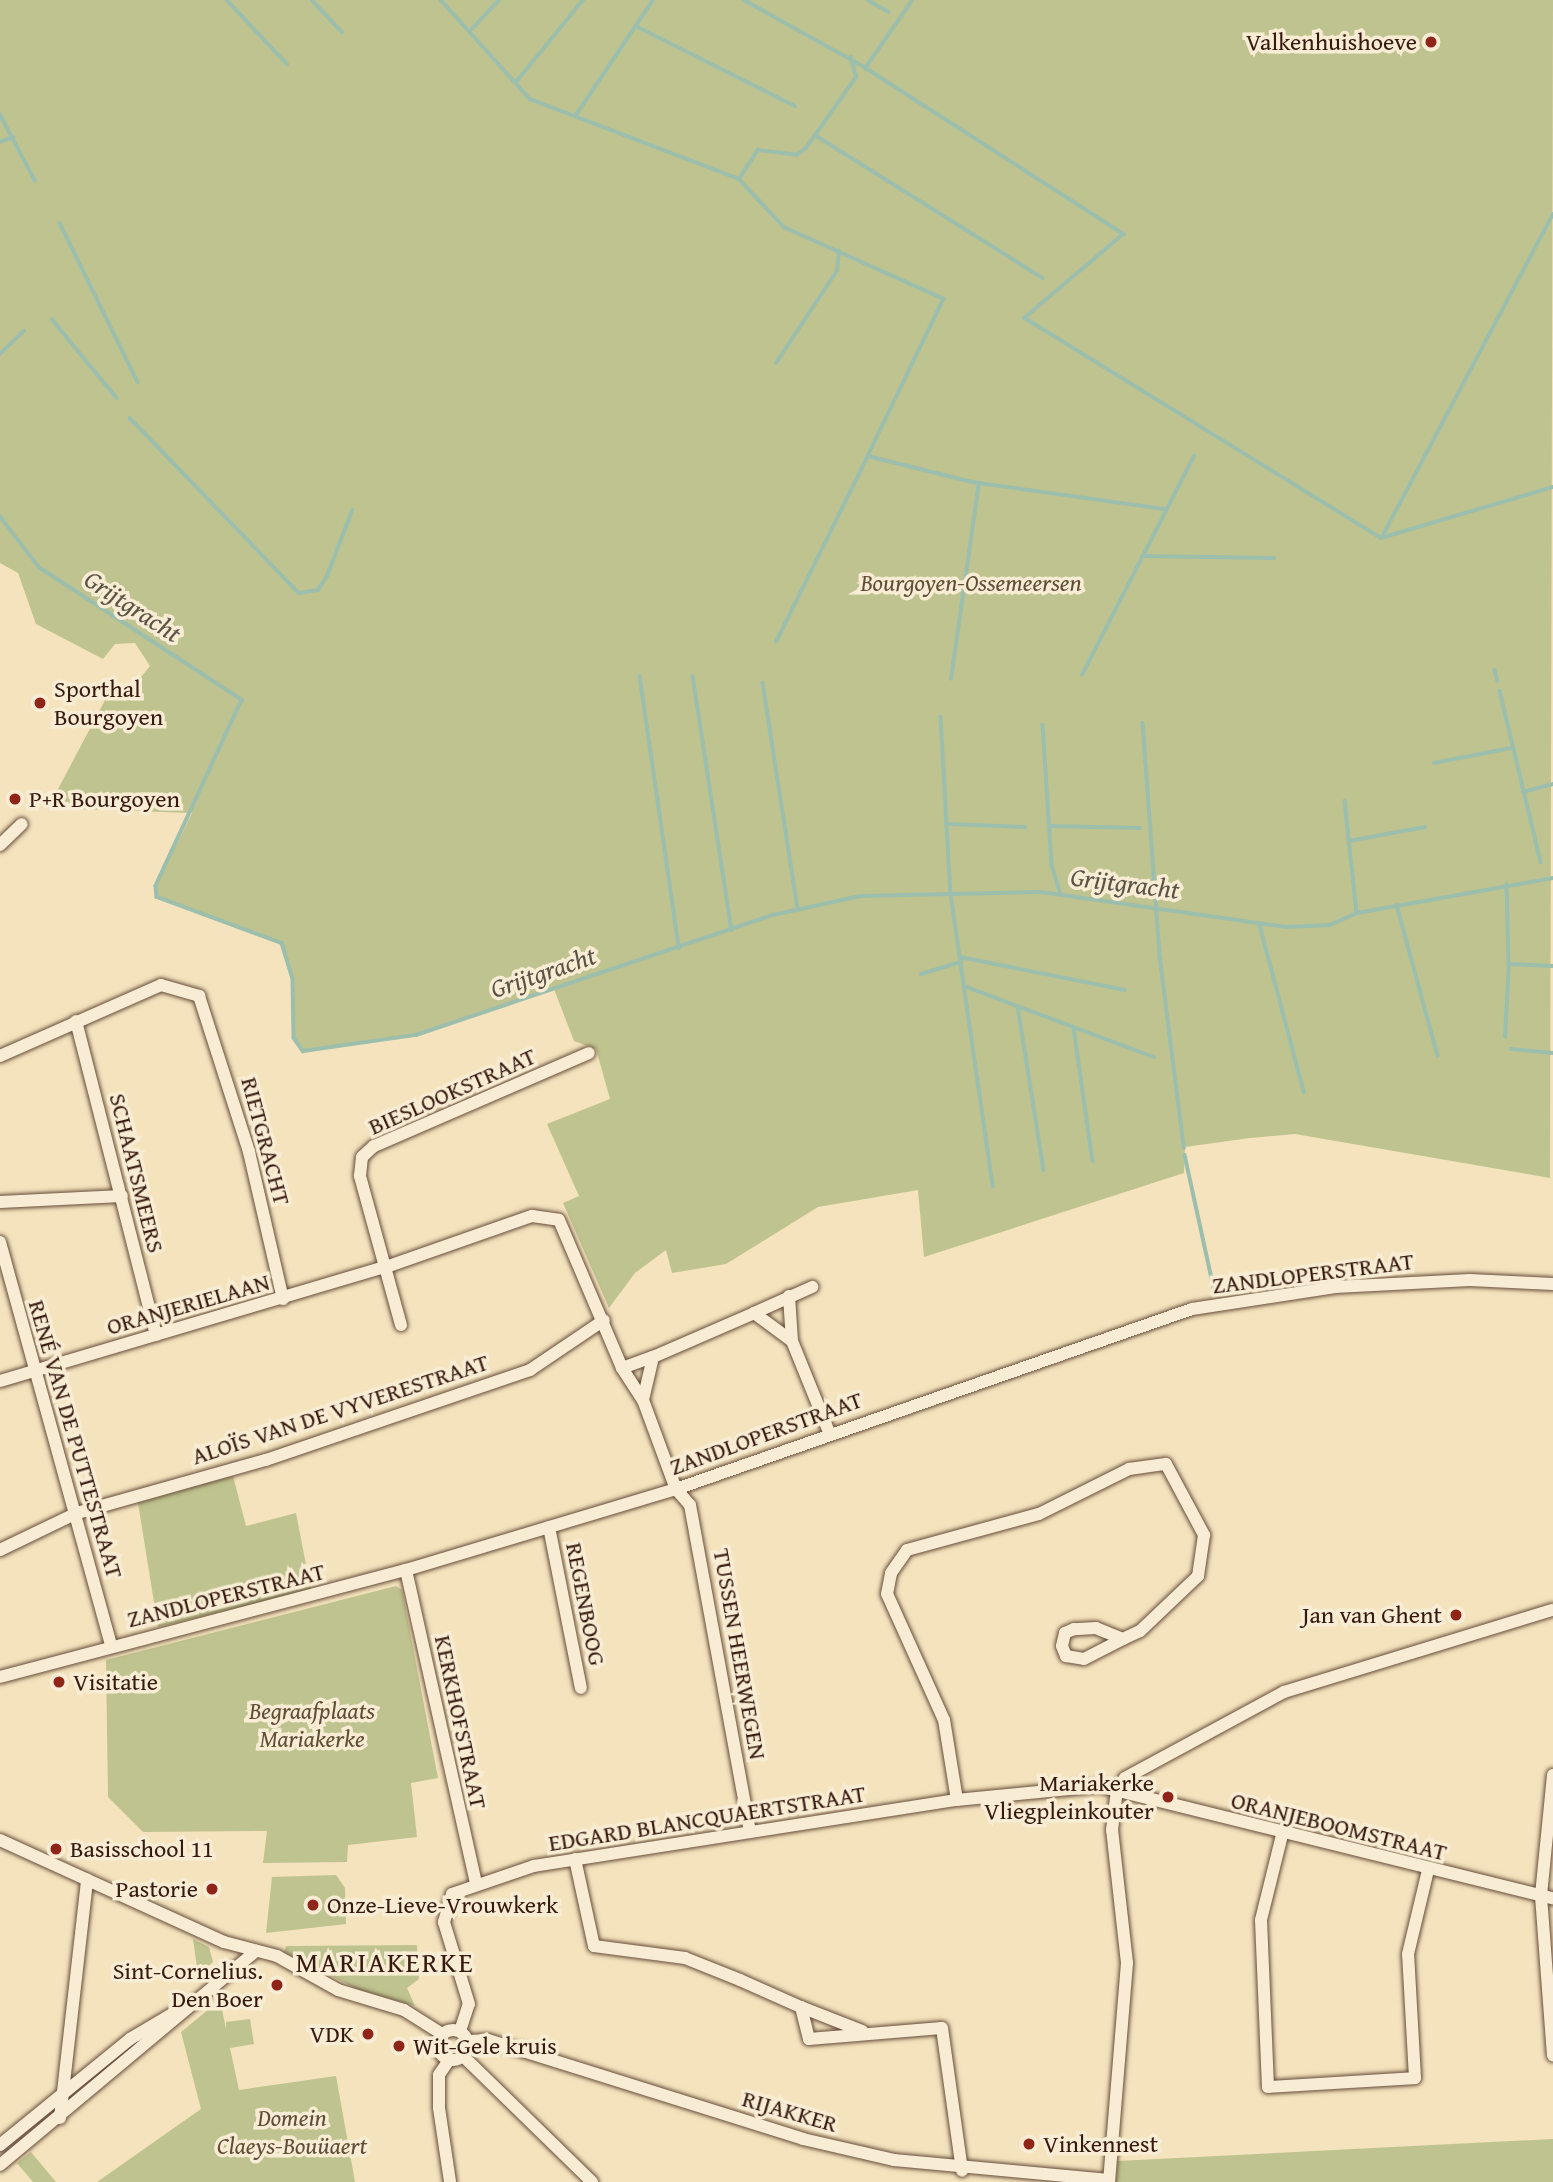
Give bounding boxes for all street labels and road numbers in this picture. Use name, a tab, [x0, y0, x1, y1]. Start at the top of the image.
street label: BIESLOOKSTRAAT	[364, 1041, 540, 1141]
street label: RIETGRACHT	[235, 1074, 297, 1208]
street label: SCHAATSMEERS	[103, 1090, 171, 1256]
street label: ZANDLOPERSTRAAT	[1210, 1246, 1416, 1300]
street label: ORANJERIELAAN	[103, 1267, 273, 1341]
street label: RENÉ VAN DE PUTTESTRAAT	[22, 1297, 130, 1581]
street label: ALOÏS VAN DE VYVERESTRAAT	[188, 1347, 492, 1471]
street label: ZANDLOPERSTRAAT	[666, 1385, 866, 1481]
street label: REGENBOOG	[560, 1540, 612, 1668]
street label: TUSSEN HEERWEGEN	[707, 1546, 773, 1762]
street label: ZANDLOPERSTRAAT	[124, 1556, 328, 1634]
street label: KERKHOFSTRAAT	[429, 1632, 493, 1812]
street label: EDGARD BLANCQUAERTSTRAAT	[546, 1779, 868, 1857]
street label: ORANJEBOOMSTRAAT	[1228, 1785, 1450, 1867]
street label: RIJAKKER	[739, 2084, 841, 2138]

